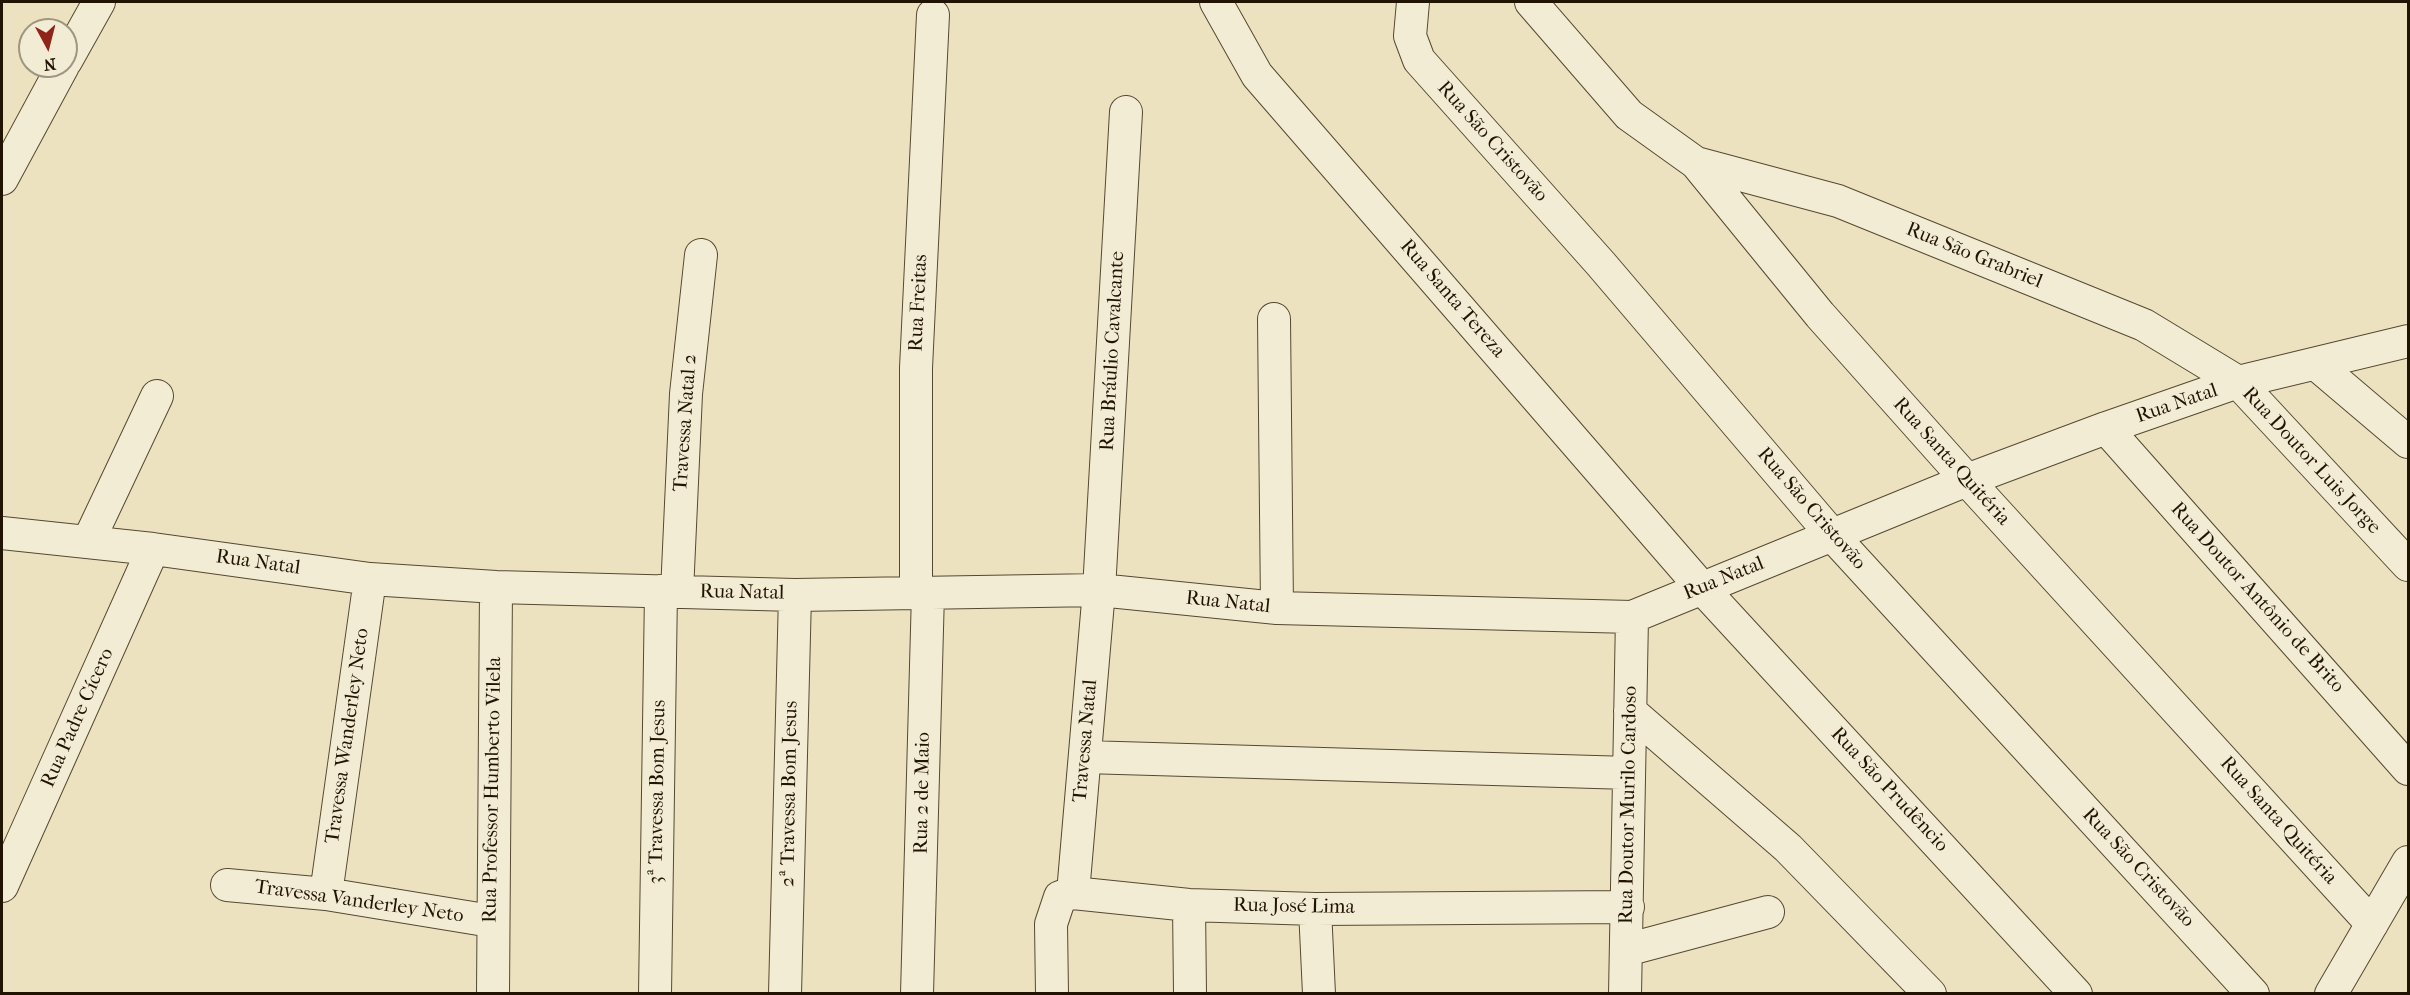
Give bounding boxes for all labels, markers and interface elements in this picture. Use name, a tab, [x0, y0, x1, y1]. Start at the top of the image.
north arrow	[18, 18, 78, 78]
text: N	[43, 54, 57, 75]
street label: Rua São Cristovão	[1431, 77, 1553, 207]
street label: Rua São Grabriel	[1902, 218, 2046, 294]
street label: Rua Santa Tereza	[1394, 235, 1510, 363]
street label: Rua Bráulio Cavalcante	[1096, 250, 1130, 452]
street label: Rua Freitas	[904, 254, 934, 352]
street label: Travessa Natal 2	[669, 353, 703, 493]
street label: Rua Natal	[2133, 379, 2221, 429]
street label: Rua Doutor Luis Jorge	[2237, 382, 2385, 540]
street label: Rua Santa Quitéria	[1887, 393, 2015, 531]
street label: Rua São Cristovão	[1751, 443, 1871, 575]
street label: Rua Doutor Antônio de Brito	[2165, 498, 2349, 698]
street label: Rua Natal	[214, 545, 302, 581]
street label: Rua Natal	[1680, 552, 1768, 606]
street label: Rua Natal	[699, 580, 785, 606]
street label: Rua Natal	[1185, 587, 1271, 619]
street label: Travessa Wanderley Neto	[321, 627, 375, 845]
street label: Rua Padre Cícero	[37, 645, 119, 791]
street label: Rua Professor Humberto Vilela	[479, 657, 507, 923]
street label: Travessa Natal	[1069, 679, 1103, 803]
street label: Rua Doutor Murilo Cardoso	[1615, 686, 1643, 924]
street label: 3ª Travessa Bom Jesus	[644, 700, 672, 884]
street label: 2ª Travessa Bom Jesus	[776, 701, 804, 887]
street label: Rua São Prudêncio	[1825, 723, 1953, 857]
street label: Rua 2 de Maio	[910, 732, 936, 854]
street label: Rua Santa Quitéria	[2214, 752, 2342, 890]
street label: Rua São Cristovão	[2077, 803, 2199, 933]
street label: Travessa Vanderley Neto	[253, 875, 465, 929]
street label: Rua José Lima	[1233, 894, 1355, 920]

